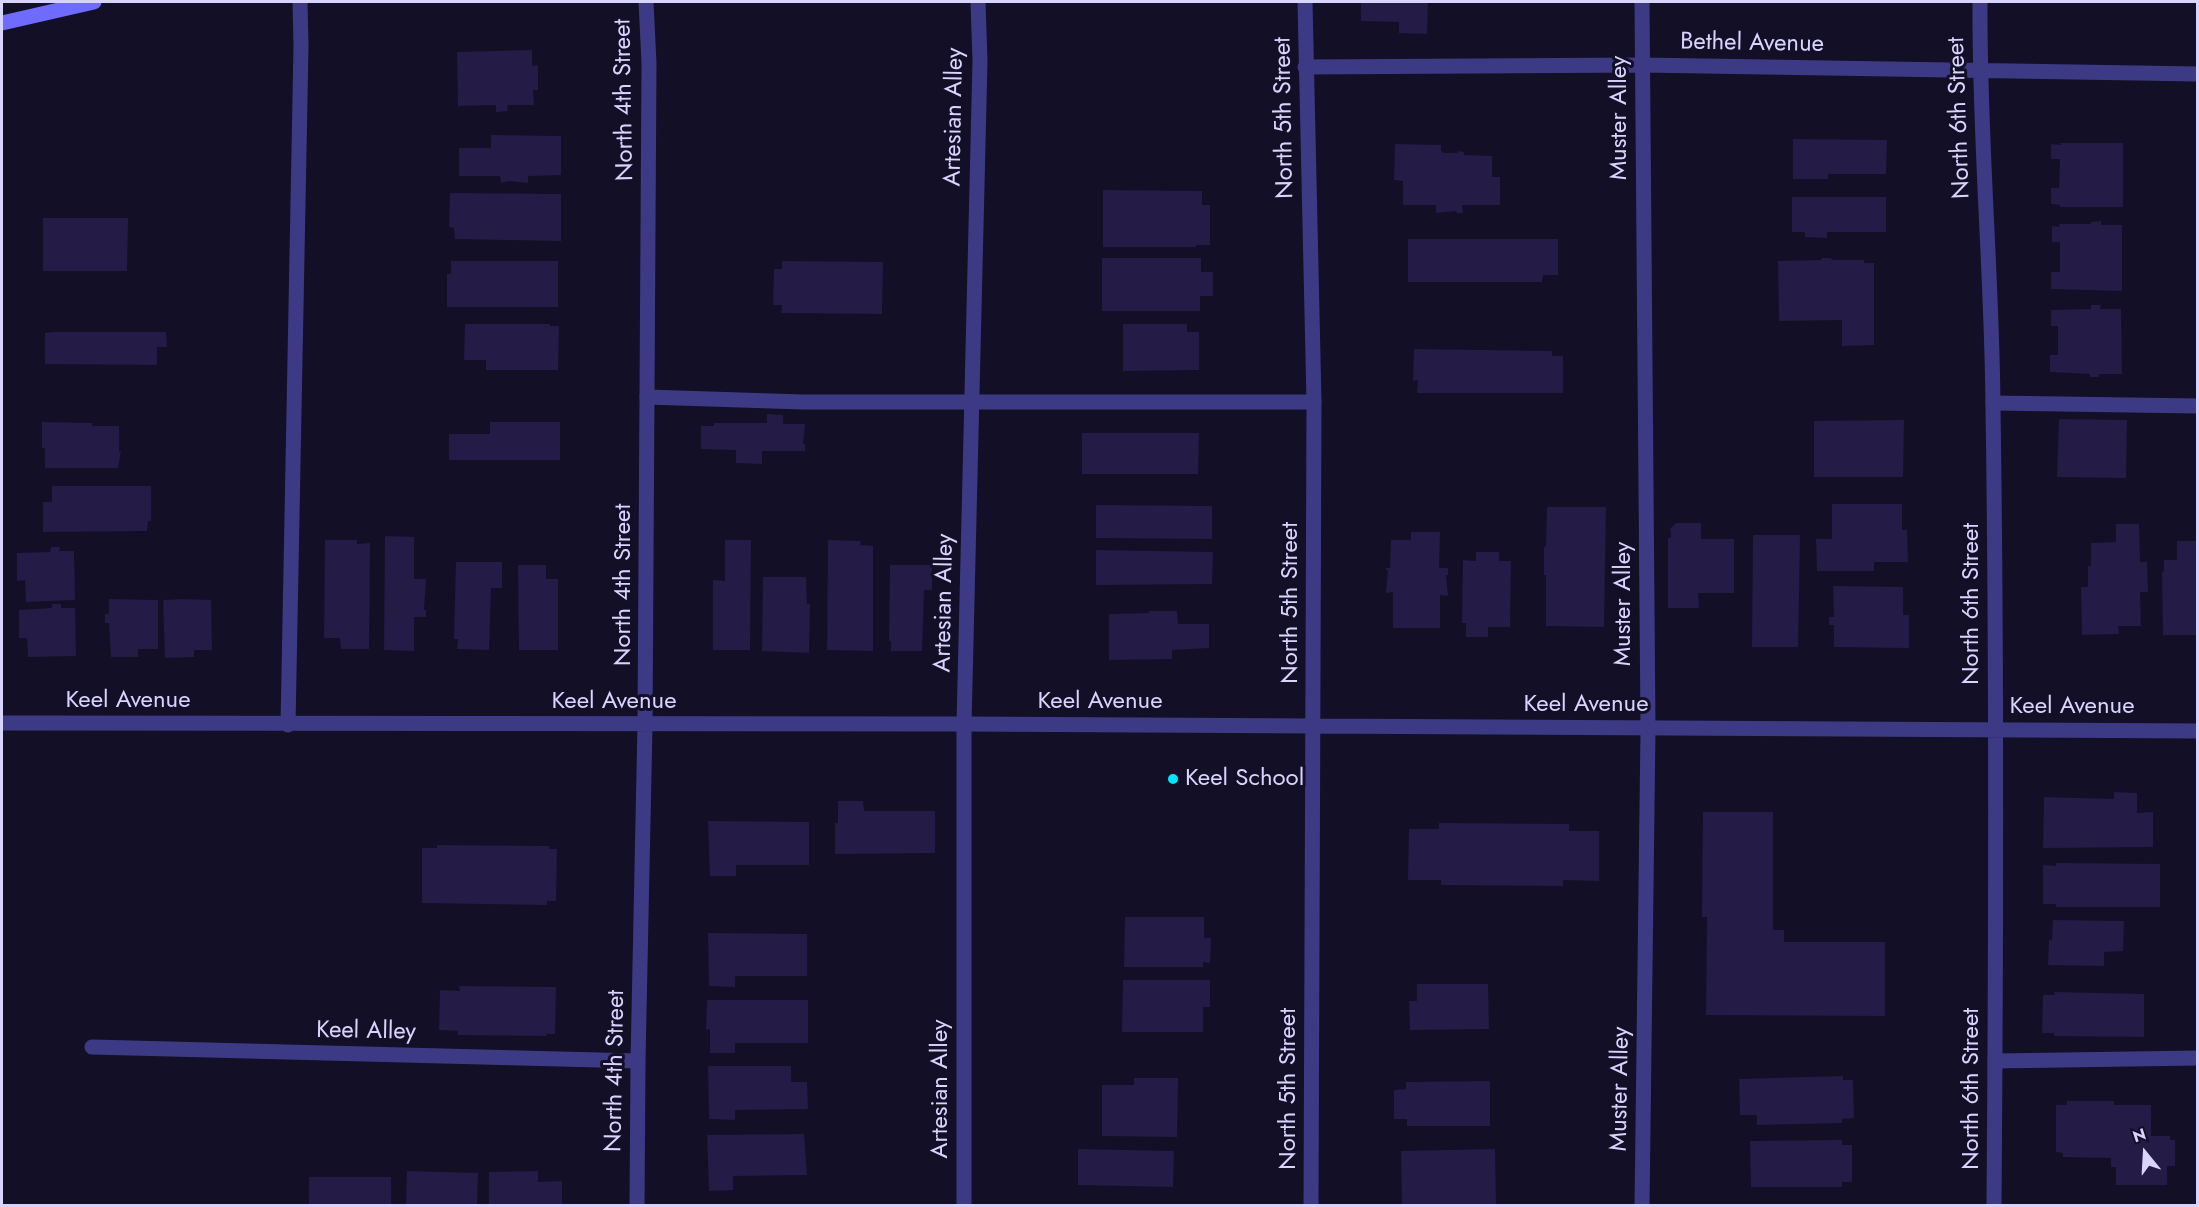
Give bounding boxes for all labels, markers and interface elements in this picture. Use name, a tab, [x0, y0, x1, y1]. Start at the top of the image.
street label: North 4th Street	[609, 19, 641, 181]
street label: Bethel Avenue	[1680, 28, 1824, 60]
street label: North 6th Street	[1943, 36, 1977, 200]
street label: North 5th Street	[1269, 37, 1301, 199]
street label: Artesian Alley	[939, 47, 971, 187]
street label: Muster Alley	[1606, 56, 1634, 180]
street label: North 4th Street	[610, 504, 638, 666]
street label: North 5th Street	[1277, 522, 1305, 684]
street label: North 6th Street	[1958, 523, 1986, 685]
street label: Artesian Alley	[929, 533, 961, 673]
street label: Muster Alley	[1610, 542, 1638, 666]
street label: Keel Avenue	[65, 687, 191, 715]
street label: Keel Avenue	[551, 688, 677, 716]
street label: Keel Avenue	[1037, 688, 1163, 716]
street label: Keel Avenue	[1523, 691, 1649, 719]
street label: Keel Avenue	[2009, 693, 2135, 721]
place label: Keel School	[1185, 765, 1304, 793]
marker: Keel School	[1166, 772, 1180, 786]
street label: North 4th Street	[600, 990, 632, 1152]
street label: North 5th Street	[1275, 1008, 1303, 1170]
street label: North 6th Street	[1958, 1008, 1986, 1170]
street label: Keel Alley	[316, 1017, 416, 1047]
street label: Artesian Alley	[927, 1020, 955, 1158]
street label: Muster Alley	[1606, 1026, 1636, 1152]
north arrow	[2115, 1123, 2175, 1183]
text: N	[2130, 1123, 2149, 1148]

